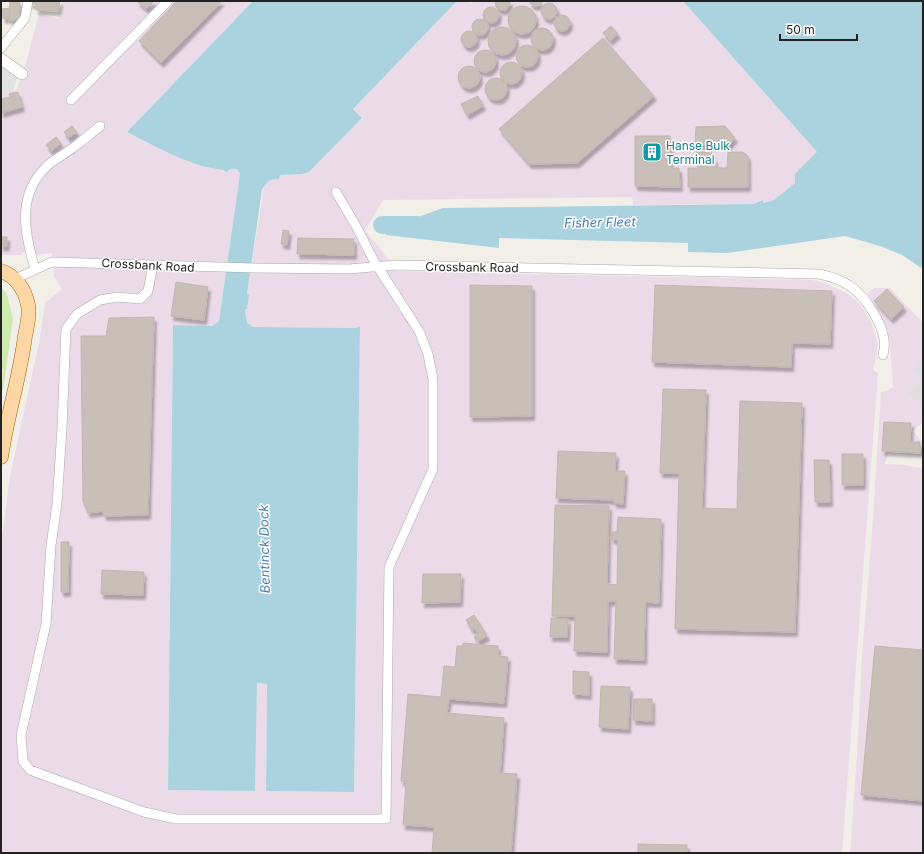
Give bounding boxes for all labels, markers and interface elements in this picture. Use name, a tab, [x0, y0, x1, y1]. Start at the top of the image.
scale bar	[780, 16, 857, 42]
text: 50 m	[786, 22, 815, 37]
place label: Hanse Bulk Terminal	[666, 138, 730, 167]
building icon: Hanse Bulk Terminal	[641, 141, 663, 163]
water label: Fisher Fleet	[564, 213, 637, 231]
street label: Crossbank Road	[101, 255, 195, 275]
street label: Crossbank Road	[425, 259, 519, 275]
water label: Bentinck Dock	[255, 504, 273, 594]

